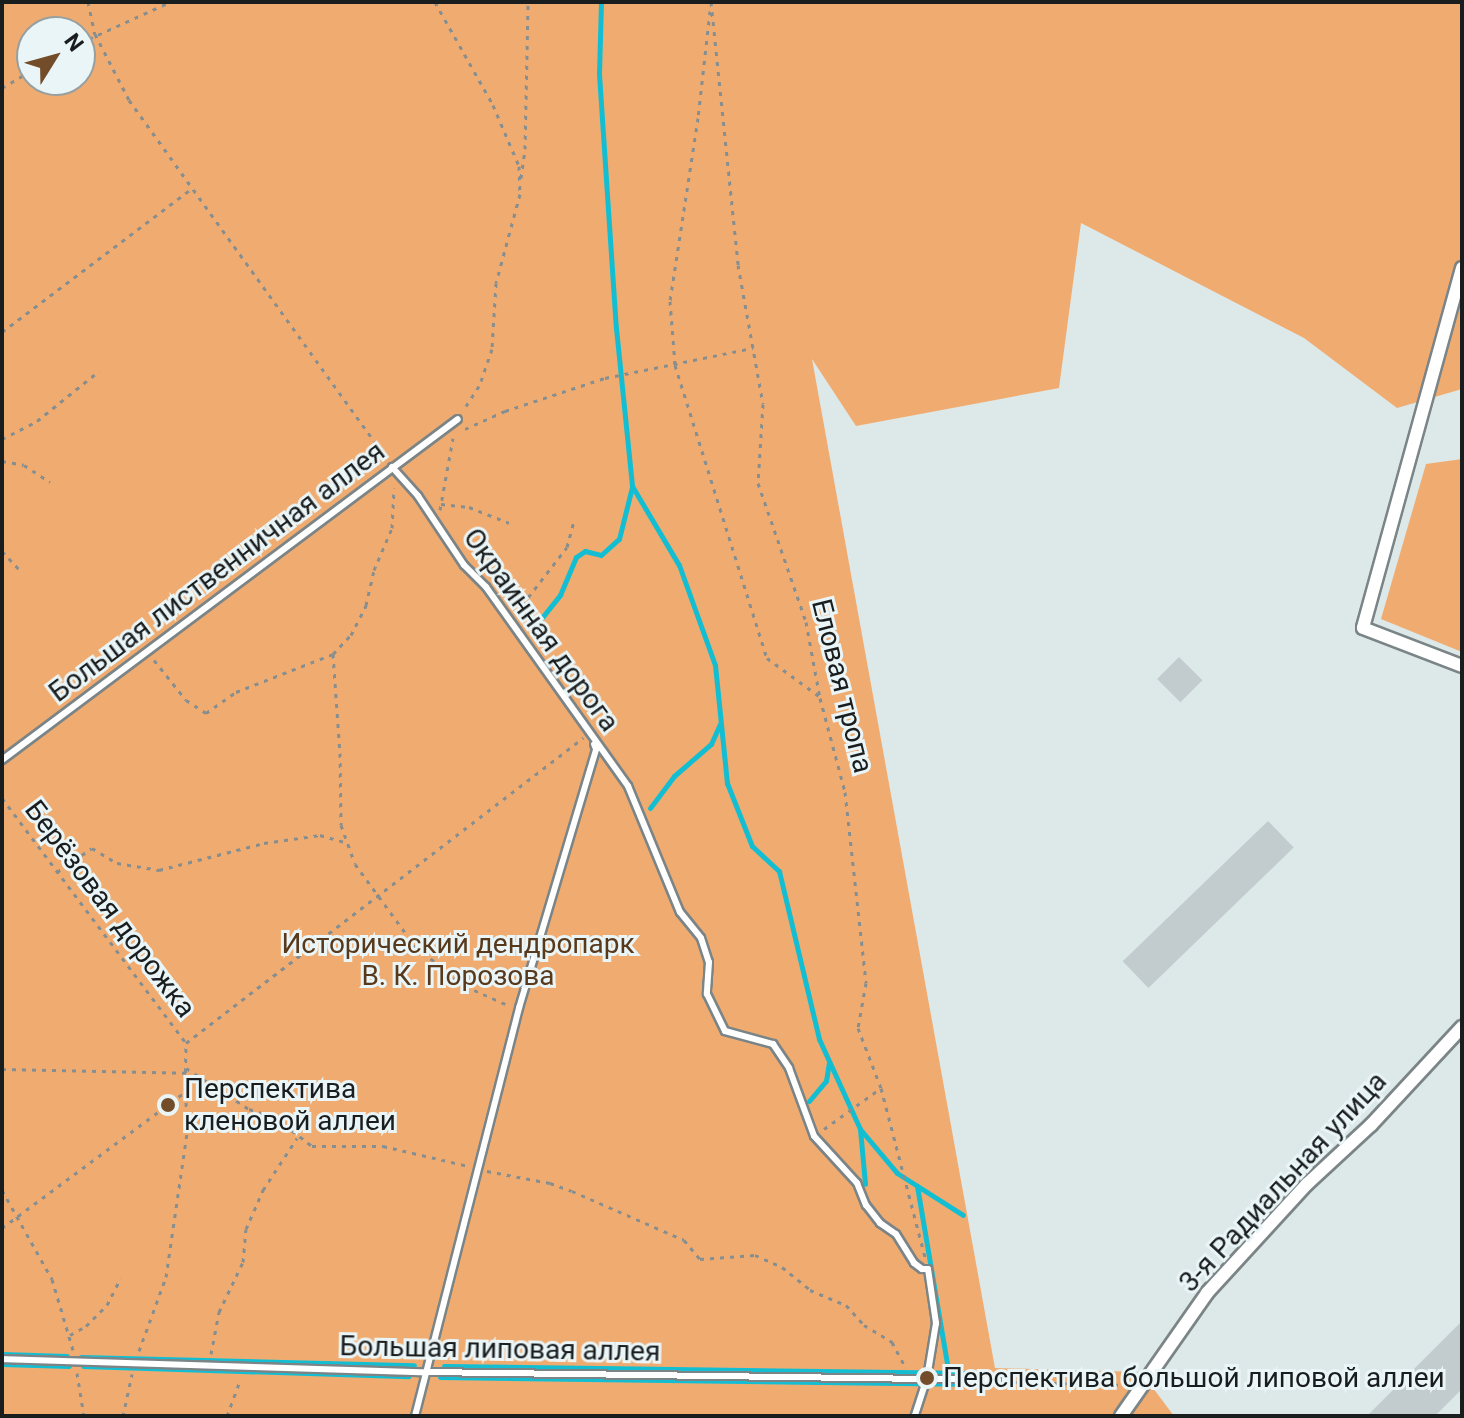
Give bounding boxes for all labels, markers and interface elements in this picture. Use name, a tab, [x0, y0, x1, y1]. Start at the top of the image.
north arrow	[16, 16, 96, 96]
text: N	[59, 29, 89, 56]
street label: Большая лиственничная аллея	[43, 435, 391, 709]
street label: Окраинная дорога	[456, 522, 626, 738]
street label: Еловая тропа	[804, 595, 880, 777]
street label: Берёзовая дорожка	[17, 794, 203, 1024]
park label: Исторический дендропарк В. К. Порозова	[281, 927, 635, 993]
street label: 3-я Радиальная улица	[1172, 1065, 1394, 1299]
place label: Перспектива кленовой аллеи	[184, 1072, 396, 1138]
marker: Перспектива кленовой аллеи	[159, 1096, 177, 1114]
street label: Большая липовая аллея	[339, 1329, 661, 1369]
place label: Перспектива большой липовой аллеи	[943, 1361, 1445, 1395]
marker: Перспектива большой липовой аллеи	[918, 1369, 936, 1387]

